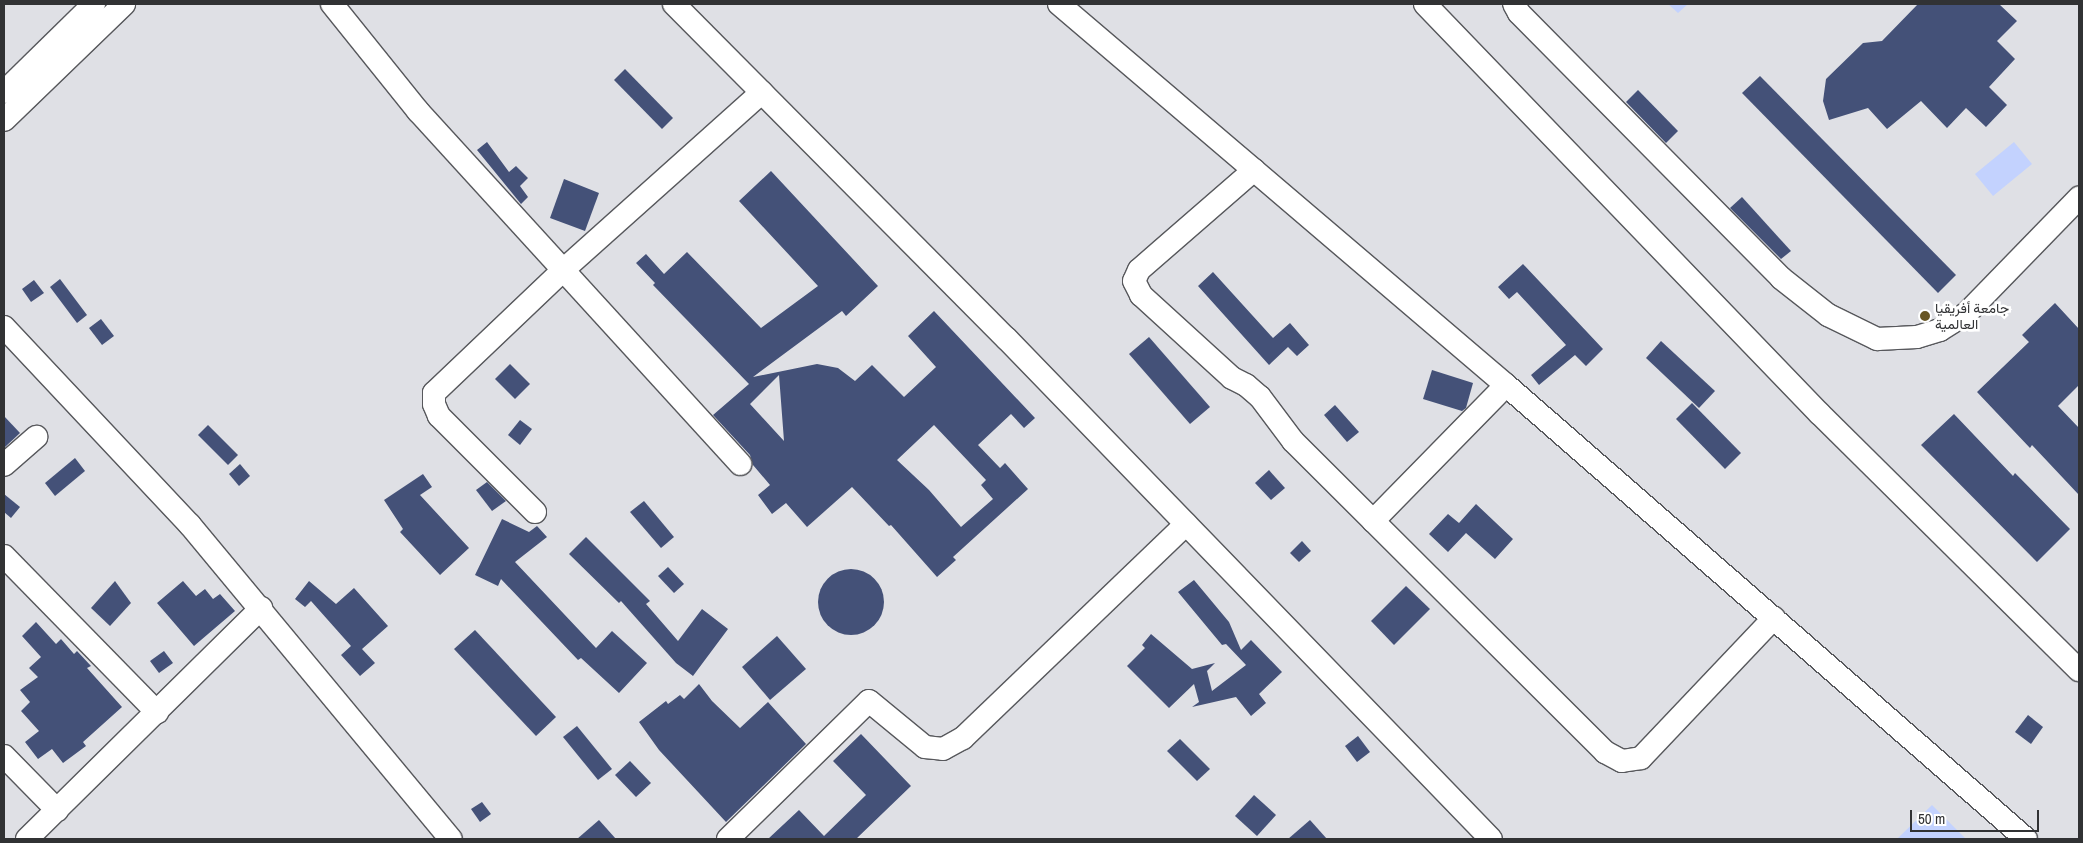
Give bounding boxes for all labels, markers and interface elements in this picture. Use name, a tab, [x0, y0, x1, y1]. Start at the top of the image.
place label: جامعة أفريقيا العالمية	[1935, 300, 2009, 332]
marker: جامعة أفريقيا العالمية	[1919, 310, 1931, 322]
scale bar	[1913, 800, 2042, 832]
text: 50 m	[1918, 808, 1945, 829]

